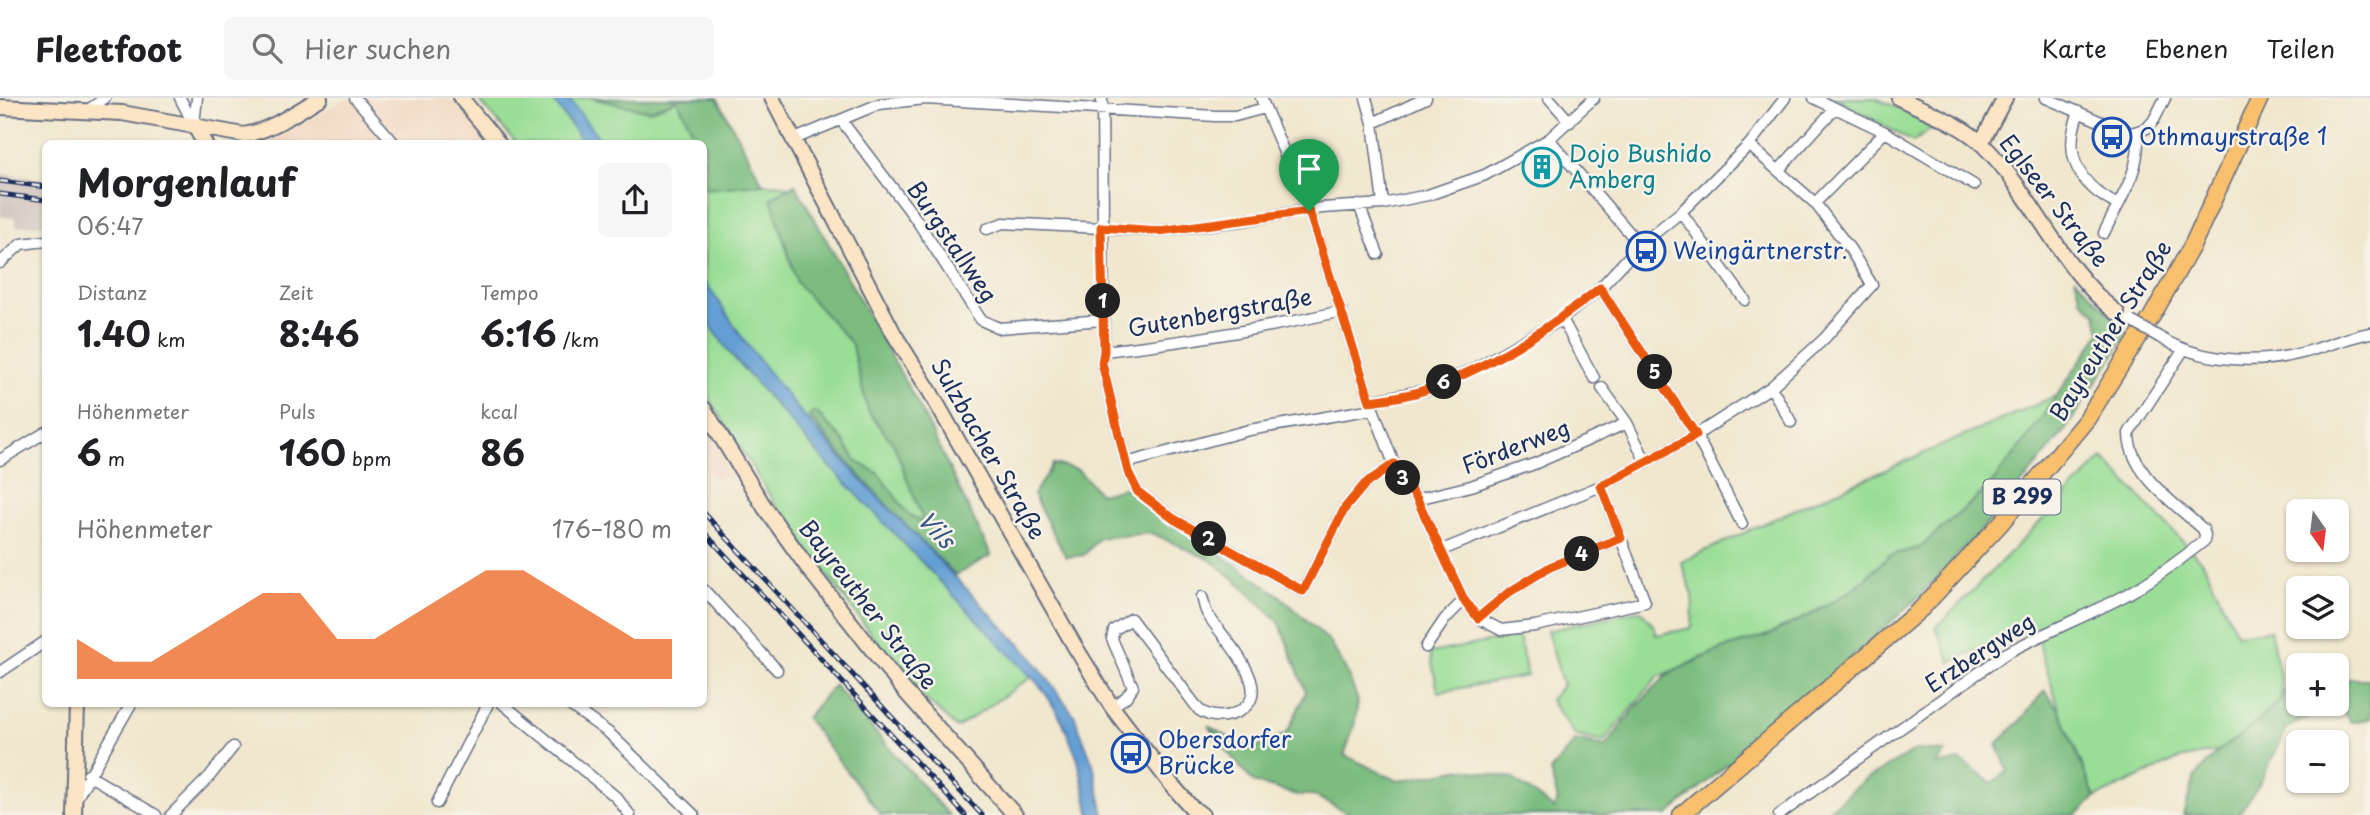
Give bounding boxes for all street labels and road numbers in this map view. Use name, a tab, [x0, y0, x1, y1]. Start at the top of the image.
street label: Eglseer Straße	[1992, 126, 2118, 274]
street label: Burgstallweg	[899, 173, 1007, 309]
street label: Bayreuther Straße	[2040, 233, 2180, 428]
street label: Gutenbergstraße	[1125, 278, 1315, 345]
street label: Sulzbacher Straße	[923, 351, 1056, 546]
street label: Förderweg	[1456, 409, 1575, 482]
road number: B 299	[1983, 480, 2060, 514]
street label: Bayreuther Straße	[791, 511, 947, 697]
street label: Erzbergweg	[1917, 603, 2041, 700]

